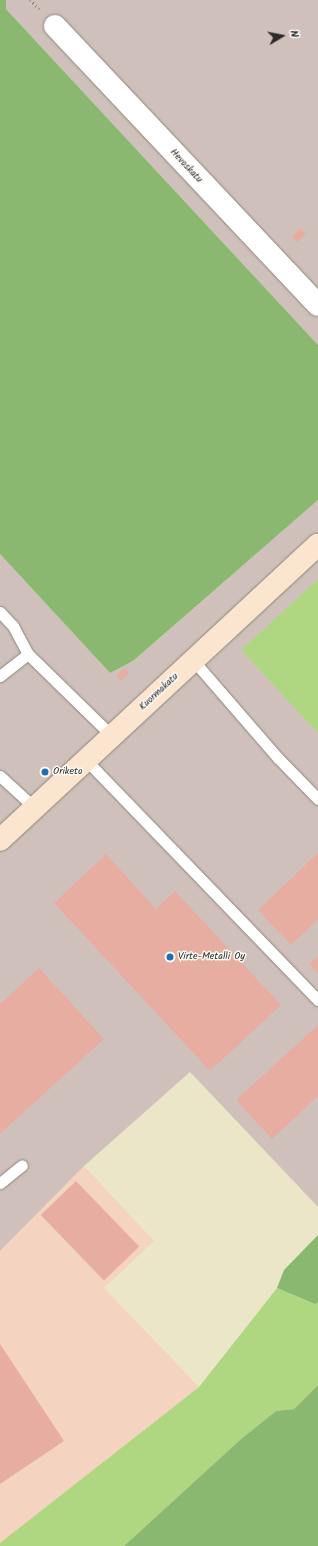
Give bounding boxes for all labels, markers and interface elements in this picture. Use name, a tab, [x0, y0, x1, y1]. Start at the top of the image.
north arrow	[262, 16, 302, 56]
text: N	[284, 29, 303, 39]
street label: Hevoskatu	[167, 146, 205, 186]
street label: Kuormakatu	[137, 671, 181, 713]
place label: Oriketo	[53, 766, 82, 778]
marker: Oriketo	[40, 767, 50, 777]
place label: Virte-Metalli Oy	[178, 951, 245, 963]
marker: Virte-Metalli Oy	[165, 952, 175, 962]

